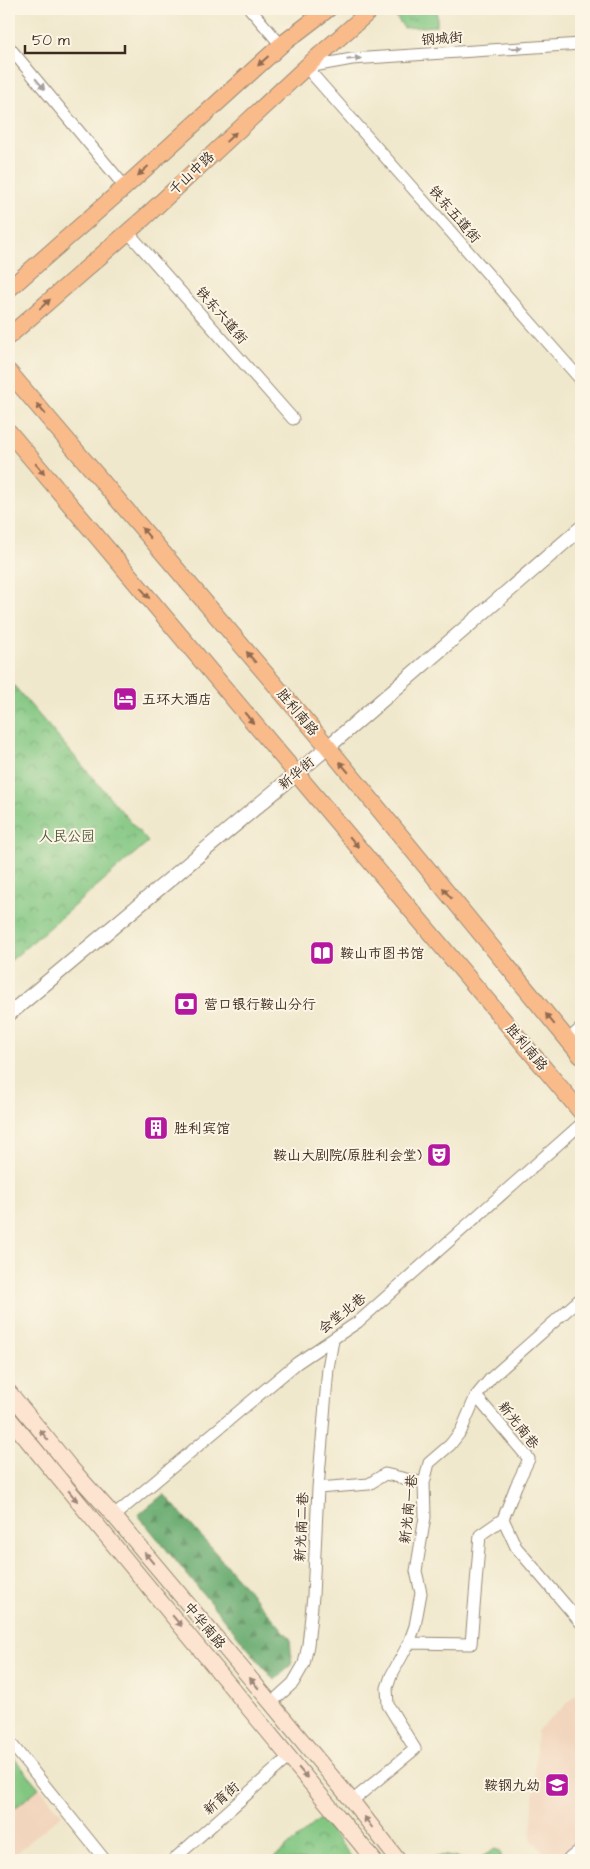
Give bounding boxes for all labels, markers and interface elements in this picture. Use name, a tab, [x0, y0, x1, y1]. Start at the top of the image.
scale bar	[25, 22, 125, 54]
street label: 钢城街	[420, 28, 464, 50]
text: 50 m	[32, 30, 70, 51]
one-way arrow	[509, 44, 525, 52]
one-way arrow	[257, 55, 269, 67]
one-way arrow	[347, 55, 363, 63]
one-way arrow	[34, 78, 46, 90]
one-way arrow	[225, 131, 237, 143]
street label: 千山中路	[164, 147, 219, 200]
one-way arrow	[137, 165, 149, 177]
street label: 铁东五道街	[424, 182, 485, 248]
street label: 铁东六道街	[191, 283, 252, 349]
one-way arrow	[39, 298, 51, 310]
one-way arrow	[35, 403, 46, 416]
one-way arrow	[35, 462, 46, 475]
one-way arrow	[140, 527, 152, 539]
one-way arrow	[139, 587, 150, 600]
one-way arrow	[245, 651, 257, 663]
street label: 胜利南路	[272, 685, 323, 741]
hotel icon: 五环大酒店	[112, 686, 138, 712]
place label: 五环大酒店	[142, 690, 212, 710]
one-way arrow	[244, 711, 255, 724]
street label: 新华街	[274, 753, 319, 795]
one-way arrow	[339, 761, 350, 774]
park label: 人民公园	[39, 827, 95, 847]
one-way arrow	[348, 836, 359, 848]
one-way arrow	[442, 886, 453, 899]
library icon: 鞍山市图书馆	[309, 940, 335, 966]
place label: 鞍山市图书馆	[340, 944, 424, 964]
bank icon: 营口银行鞍山分行	[173, 991, 199, 1017]
place label: 营口银行鞍山分行	[204, 995, 316, 1015]
one-way arrow	[545, 1012, 556, 1025]
street label: 胜利南路	[501, 1020, 552, 1076]
building icon: 胜利宾馆	[143, 1115, 169, 1141]
place label: 胜利宾馆	[174, 1119, 230, 1139]
theatre icon: 鞍山大剧院(原胜利会堂)	[426, 1142, 452, 1168]
place label: 鞍山大剧院(原胜利会堂)	[273, 1146, 422, 1166]
street label: 会堂北巷	[314, 1288, 372, 1339]
street label: 新光南巷	[493, 1397, 544, 1455]
one-way arrow	[38, 1428, 49, 1441]
street label: 新光南一巷	[395, 1472, 423, 1545]
one-way arrow	[68, 1489, 79, 1502]
street label: 新光南二巷	[290, 1491, 314, 1563]
one-way arrow	[144, 1552, 155, 1565]
street label: 中华南路	[179, 1598, 230, 1654]
one-way arrow	[171, 1614, 182, 1627]
one-way arrow	[248, 1676, 259, 1689]
one-way arrow	[297, 1767, 308, 1780]
school or university icon: 鞍钢九幼	[544, 1772, 570, 1798]
place label: 鞍钢九幼	[484, 1776, 540, 1796]
street label: 新育街	[199, 1777, 244, 1820]
one-way arrow	[363, 1815, 373, 1829]

